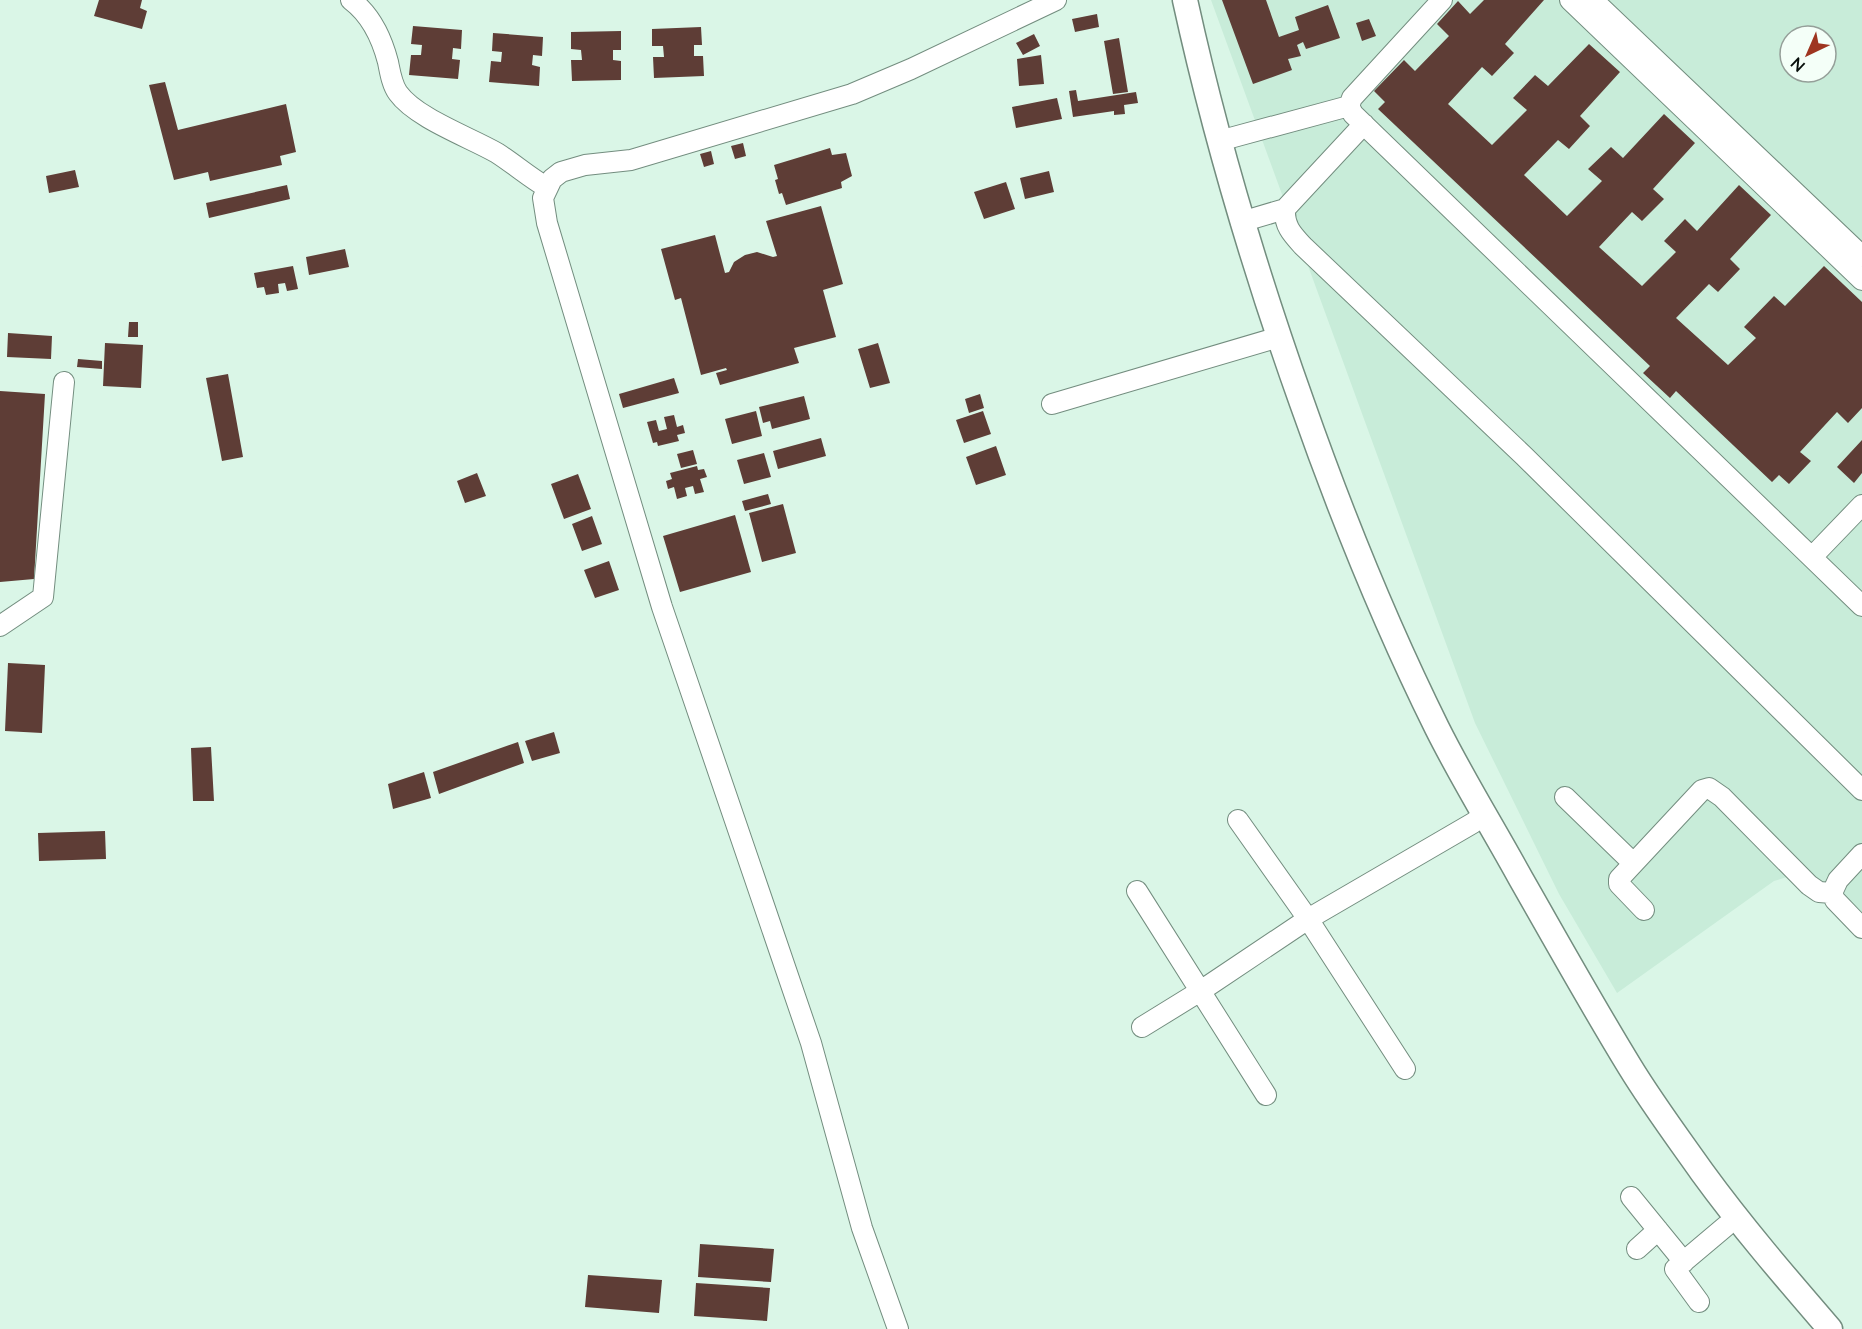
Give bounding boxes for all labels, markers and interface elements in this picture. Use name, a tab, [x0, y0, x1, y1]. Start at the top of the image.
north arrow	[1778, 24, 1838, 84]
text: N	[1786, 54, 1808, 76]

